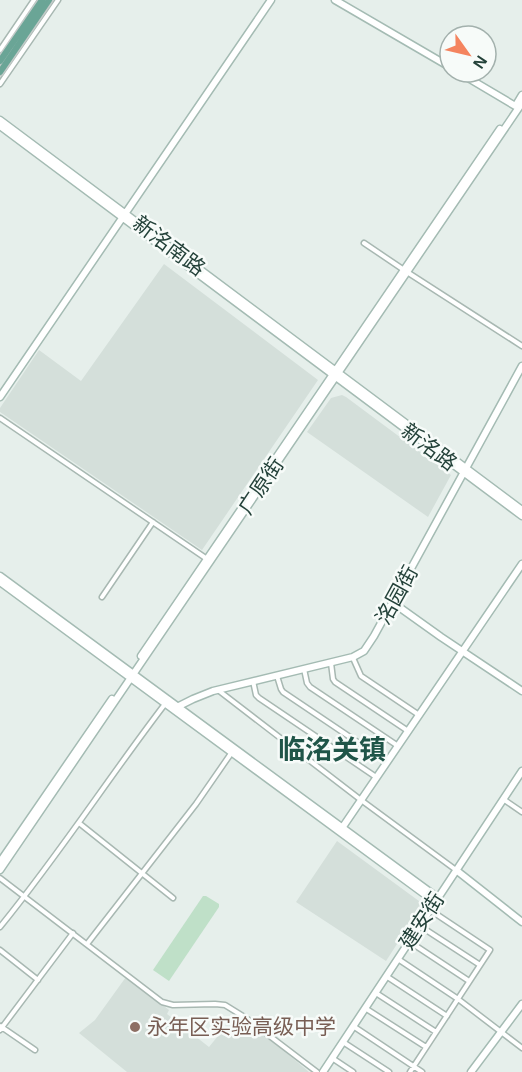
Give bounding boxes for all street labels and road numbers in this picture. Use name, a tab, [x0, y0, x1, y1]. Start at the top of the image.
street label: 新洺南路	[129, 211, 210, 280]
street label: 新洺路	[397, 418, 461, 475]
street label: 广原街	[233, 453, 288, 518]
street label: 洺园街	[371, 562, 422, 628]
street label: 建安街	[395, 888, 448, 953]

